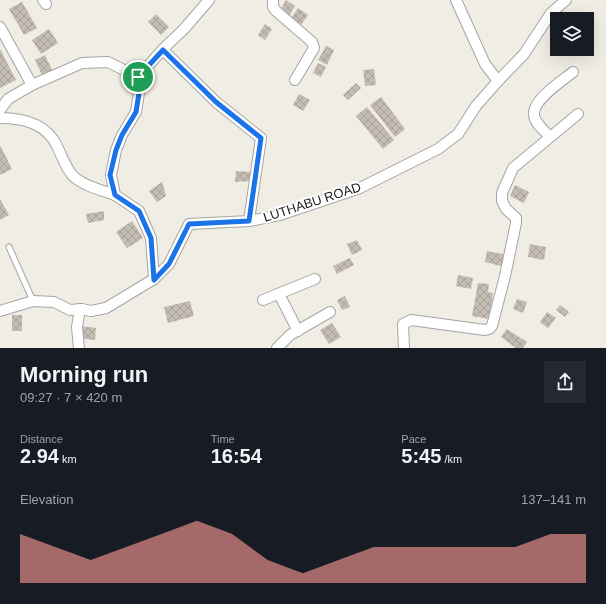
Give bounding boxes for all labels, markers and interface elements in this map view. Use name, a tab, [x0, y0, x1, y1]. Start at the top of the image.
map controls	[550, 12, 594, 56]
button: layers	[550, 12, 594, 56]
pin	[121, 60, 155, 94]
icon: arrive	[127, 66, 149, 88]
street label: LUTHABU ROAD	[261, 179, 363, 225]
button: share	[544, 361, 586, 403]
text: Morning run	[20, 362, 148, 387]
text: 09:27 · 7 × 420 m	[20, 390, 122, 405]
text: Distance	[20, 433, 63, 445]
text: Time	[211, 433, 235, 445]
text: Pace	[401, 433, 426, 445]
text: 2.94	[20, 445, 59, 467]
text: 16:54	[211, 445, 262, 467]
text: 5:45	[401, 445, 441, 467]
text: km	[59, 453, 77, 465]
text: /km	[441, 453, 462, 465]
text: Elevation	[20, 492, 73, 507]
text: 137–141 m	[521, 492, 586, 507]

